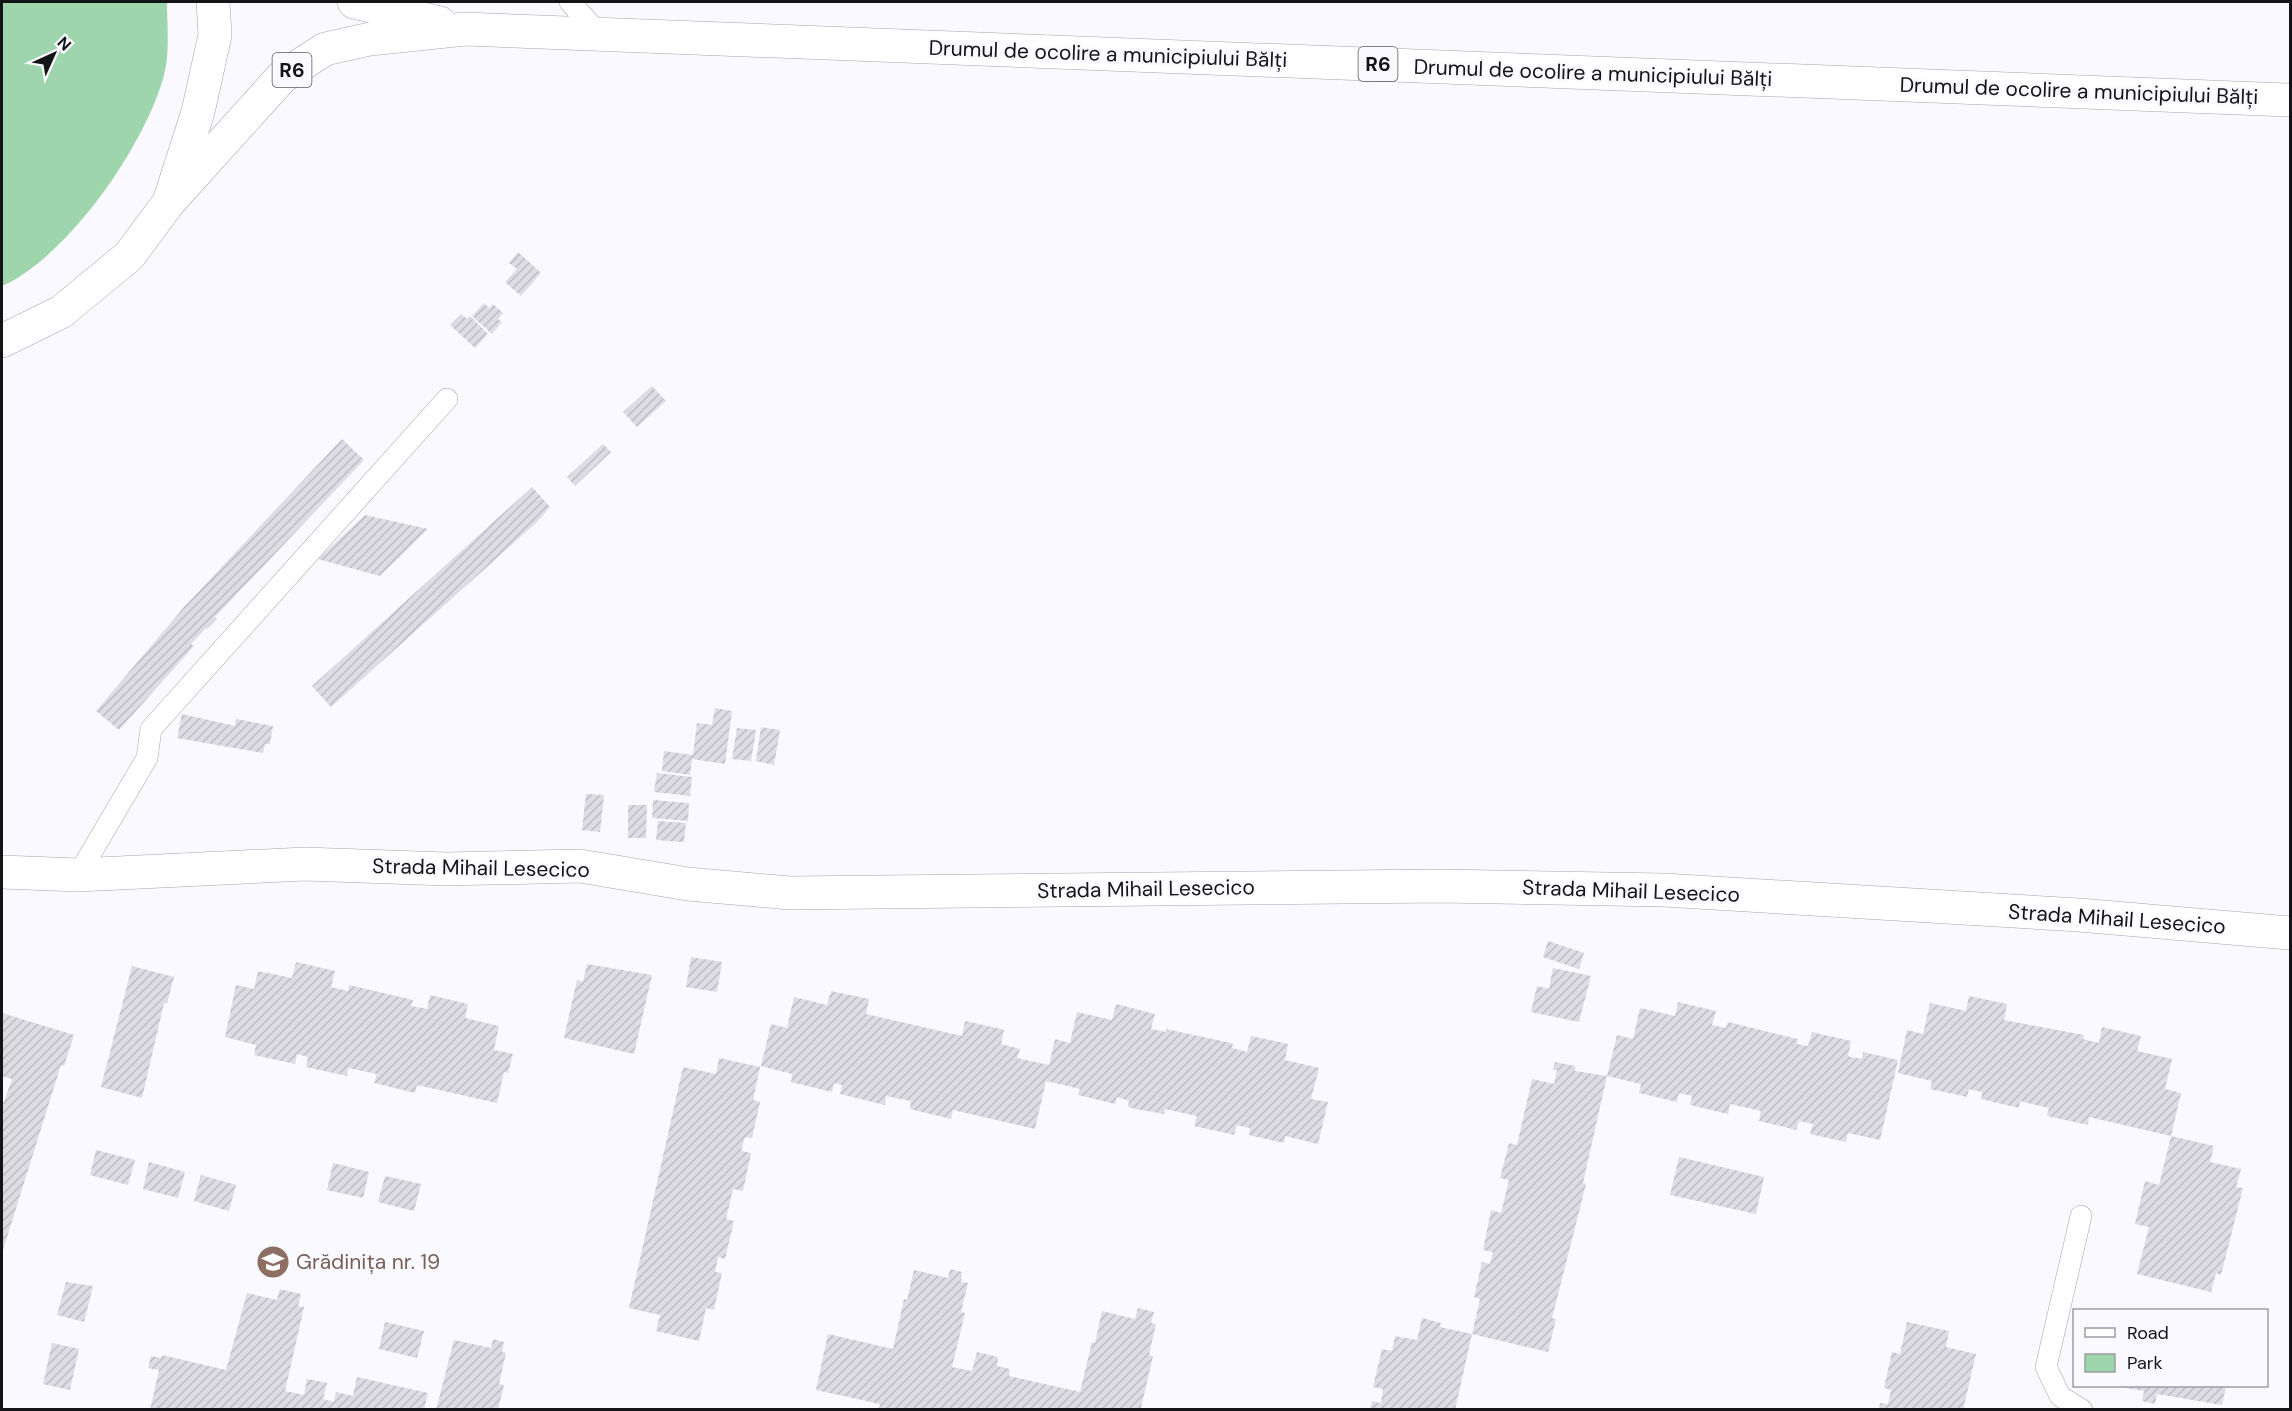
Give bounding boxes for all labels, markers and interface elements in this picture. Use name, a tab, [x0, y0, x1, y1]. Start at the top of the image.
north arrow	[24, 24, 84, 84]
text: N	[53, 32, 76, 55]
street label: Drumul de ocolire a municipiului Bălți	[928, 34, 1288, 74]
road number: R6	[1358, 47, 1398, 81]
road number: R6	[272, 53, 312, 87]
street label: Drumul de ocolire a municipiului Bălți	[1413, 53, 1773, 93]
street label: Drumul de ocolire a municipiului Bălți	[1899, 71, 2259, 111]
street label: Strada Mihail Lesecico	[372, 852, 590, 884]
street label: Strada Mihail Lesecico	[1037, 873, 1255, 905]
street label: Strada Mihail Lesecico	[1522, 873, 1740, 909]
street label: Strada Mihail Lesecico	[2007, 897, 2227, 941]
school or university icon: Grădinița nr. 19	[255, 1244, 291, 1280]
place label: Grădinița nr. 19	[296, 1248, 440, 1276]
legend	[2073, 1309, 2268, 1387]
text: Road	[2127, 1321, 2169, 1345]
text: Park	[2127, 1351, 2163, 1375]

